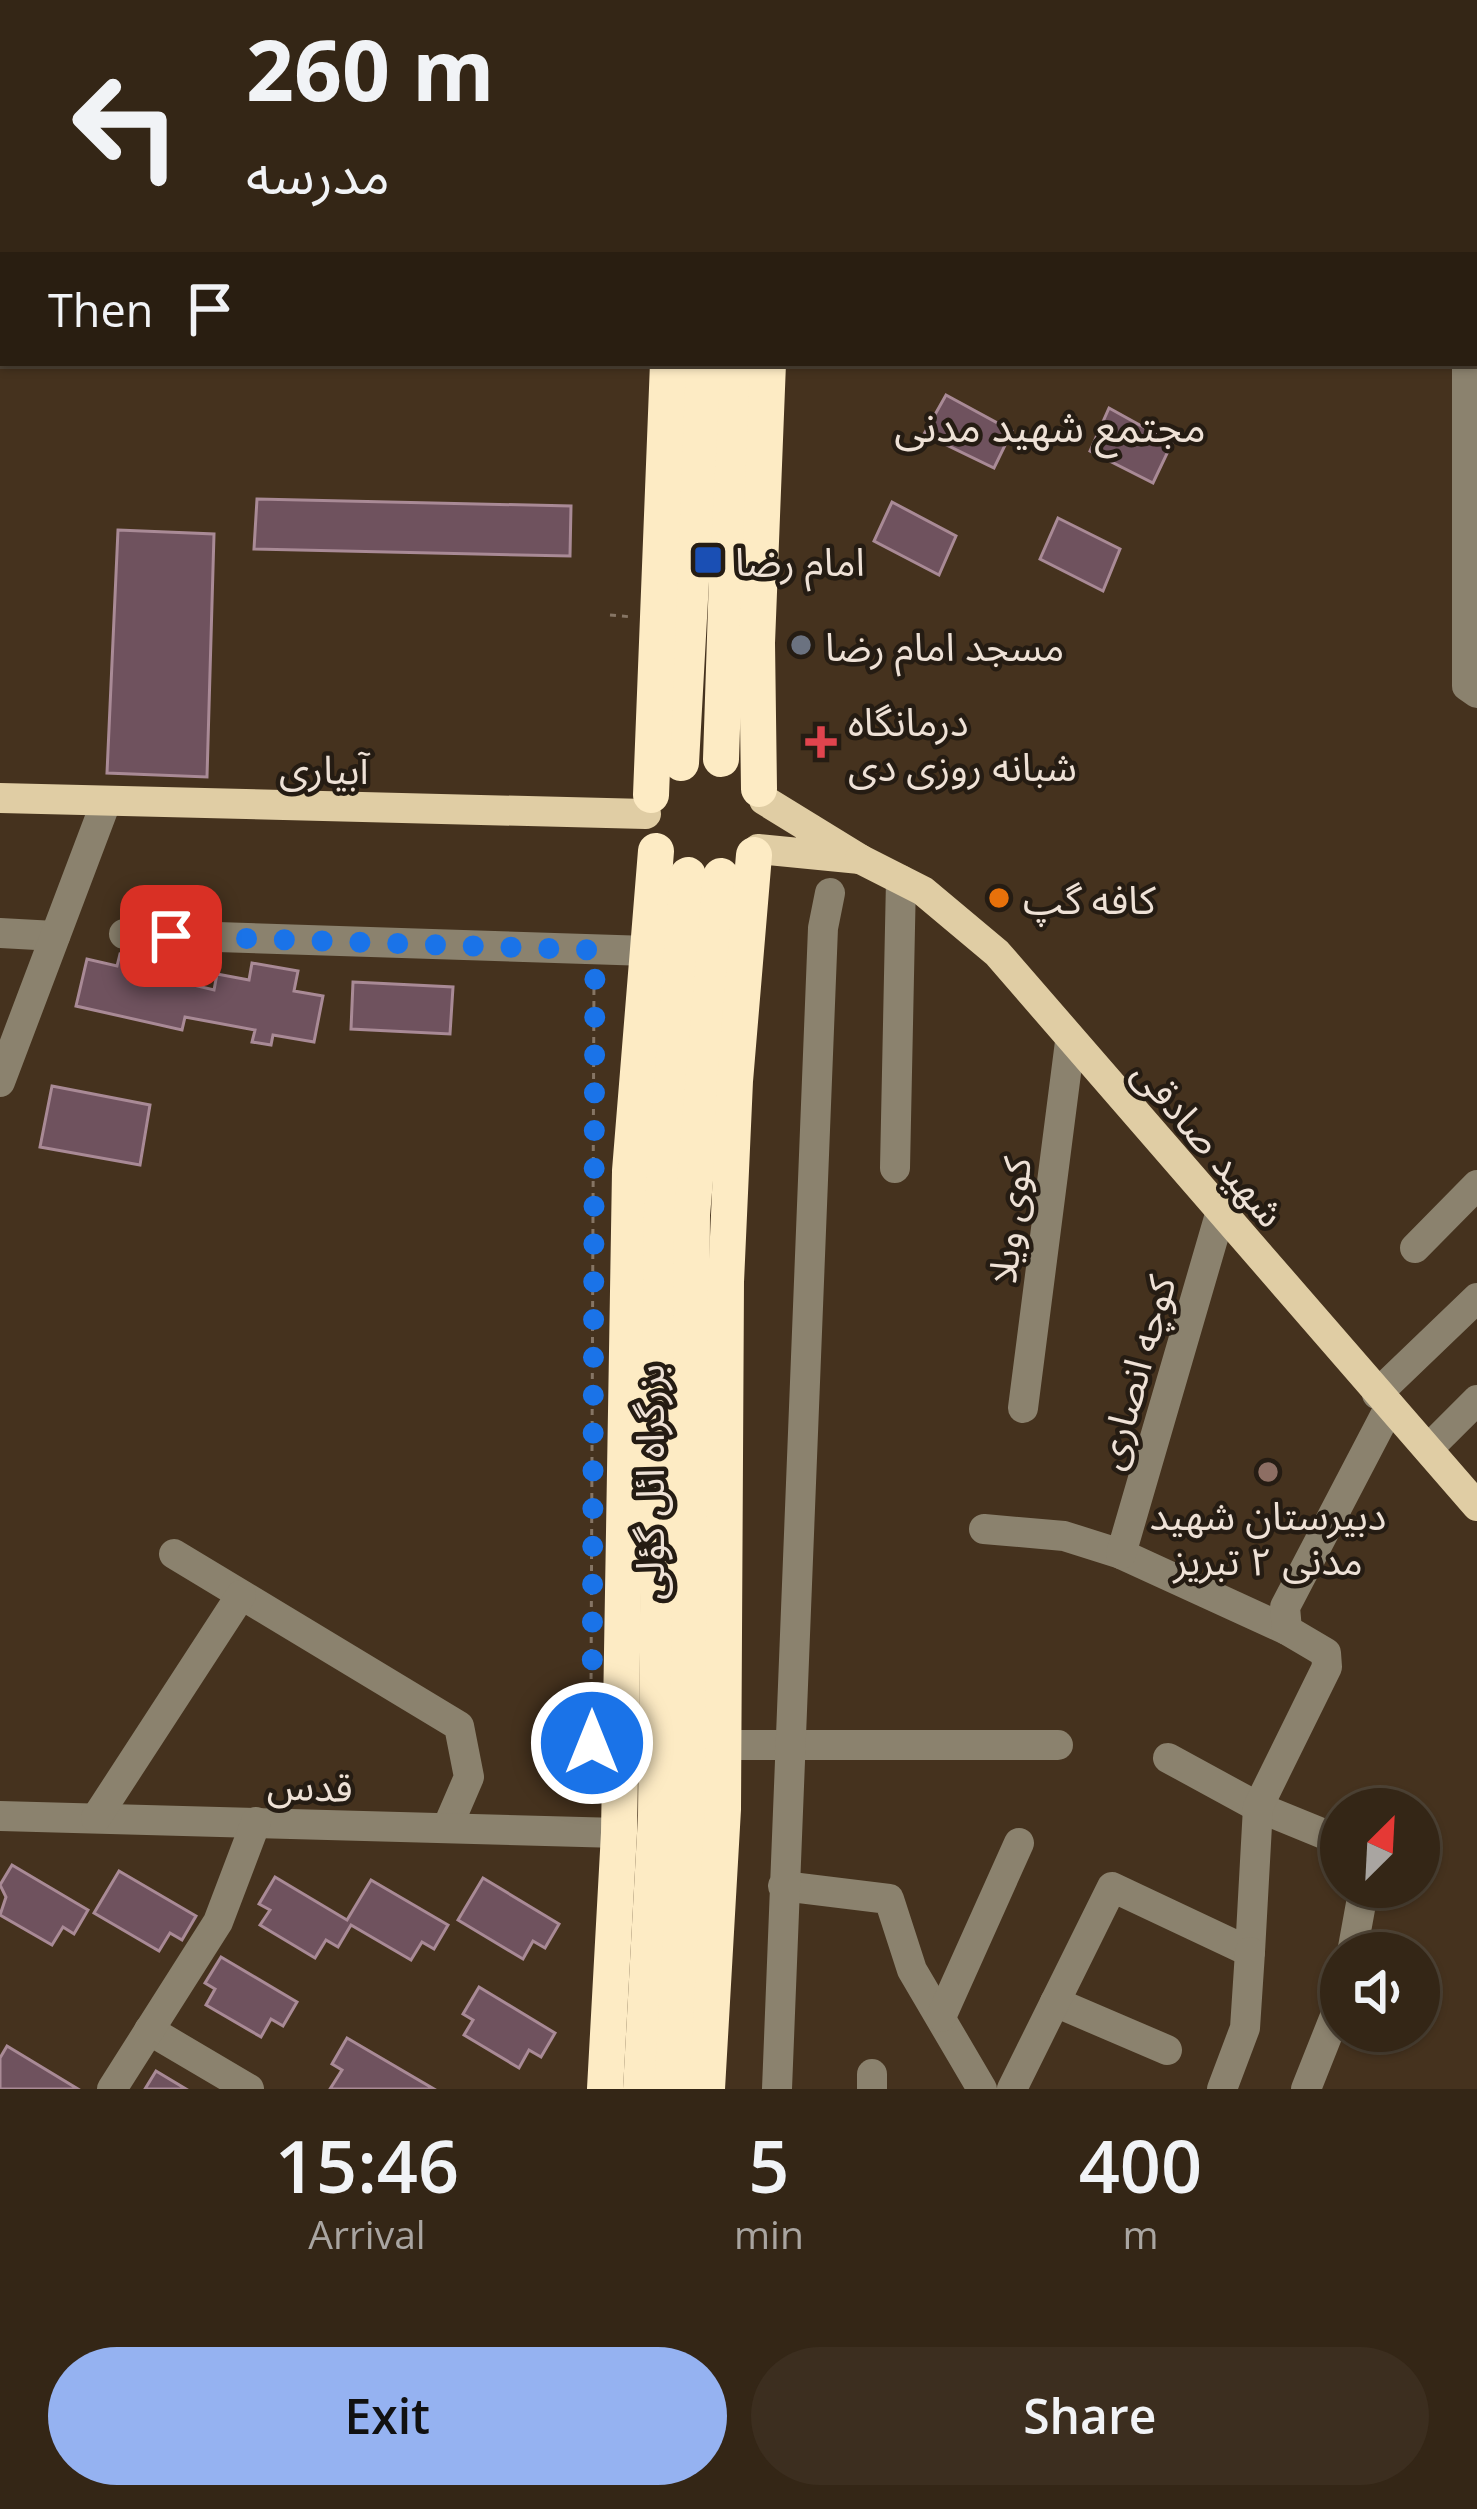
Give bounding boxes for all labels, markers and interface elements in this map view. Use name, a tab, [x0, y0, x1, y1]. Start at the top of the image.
text: 260 m	[246, 11, 494, 126]
icon: left	[48, 48, 204, 204]
text: مدرسه	[246, 136, 390, 210]
icon: arrive	[177, 276, 243, 342]
text: Then	[48, 279, 153, 340]
district label: مجتمع شهید مدنی	[894, 397, 1206, 459]
place label: امام رضا	[735, 534, 865, 592]
marker: امام رضا	[692, 544, 724, 576]
place label: مسجد امام رضا	[825, 619, 1064, 677]
marker: مسجد امام رضا	[788, 632, 814, 658]
place label: درمانگاه شبانه روزی دی	[848, 694, 1077, 792]
marker: درمانگاه شبانه روزی دی	[805, 726, 837, 758]
street label: آبیاری	[279, 741, 371, 795]
place label: کافه گپ	[1023, 872, 1157, 927]
pin	[120, 885, 222, 987]
marker: کافه گپ	[986, 885, 1012, 911]
icon: arrive	[138, 903, 204, 969]
street label: شهید صادقی	[1122, 1046, 1298, 1238]
street label: کوی ویلا	[974, 1153, 1042, 1286]
street label: کوچه انصاری	[1081, 1268, 1188, 1475]
street label: بزرگراه ائل گؤلی	[622, 1364, 675, 1600]
marker: دبیرستان شهید مدنی ۲ تبریز	[1255, 1459, 1281, 1485]
place label: دبیرستان شهید مدنی ۲ تبریز	[1150, 1488, 1386, 1586]
position arrow	[529, 1680, 655, 1806]
street label: قدس	[266, 1757, 354, 1813]
north arrow	[1320, 1788, 1440, 1908]
map controls	[1320, 1788, 1440, 2052]
button: sound	[1320, 1932, 1440, 2052]
text: 15:46	[275, 2116, 459, 2214]
text: 5	[748, 2116, 790, 2214]
text: 400	[1079, 2116, 1202, 2214]
text: Arrival	[308, 2207, 426, 2260]
text: min	[734, 2207, 804, 2260]
text: m	[1122, 2207, 1158, 2260]
button: Exit	[48, 2347, 727, 2485]
button: Share	[751, 2347, 1429, 2485]

